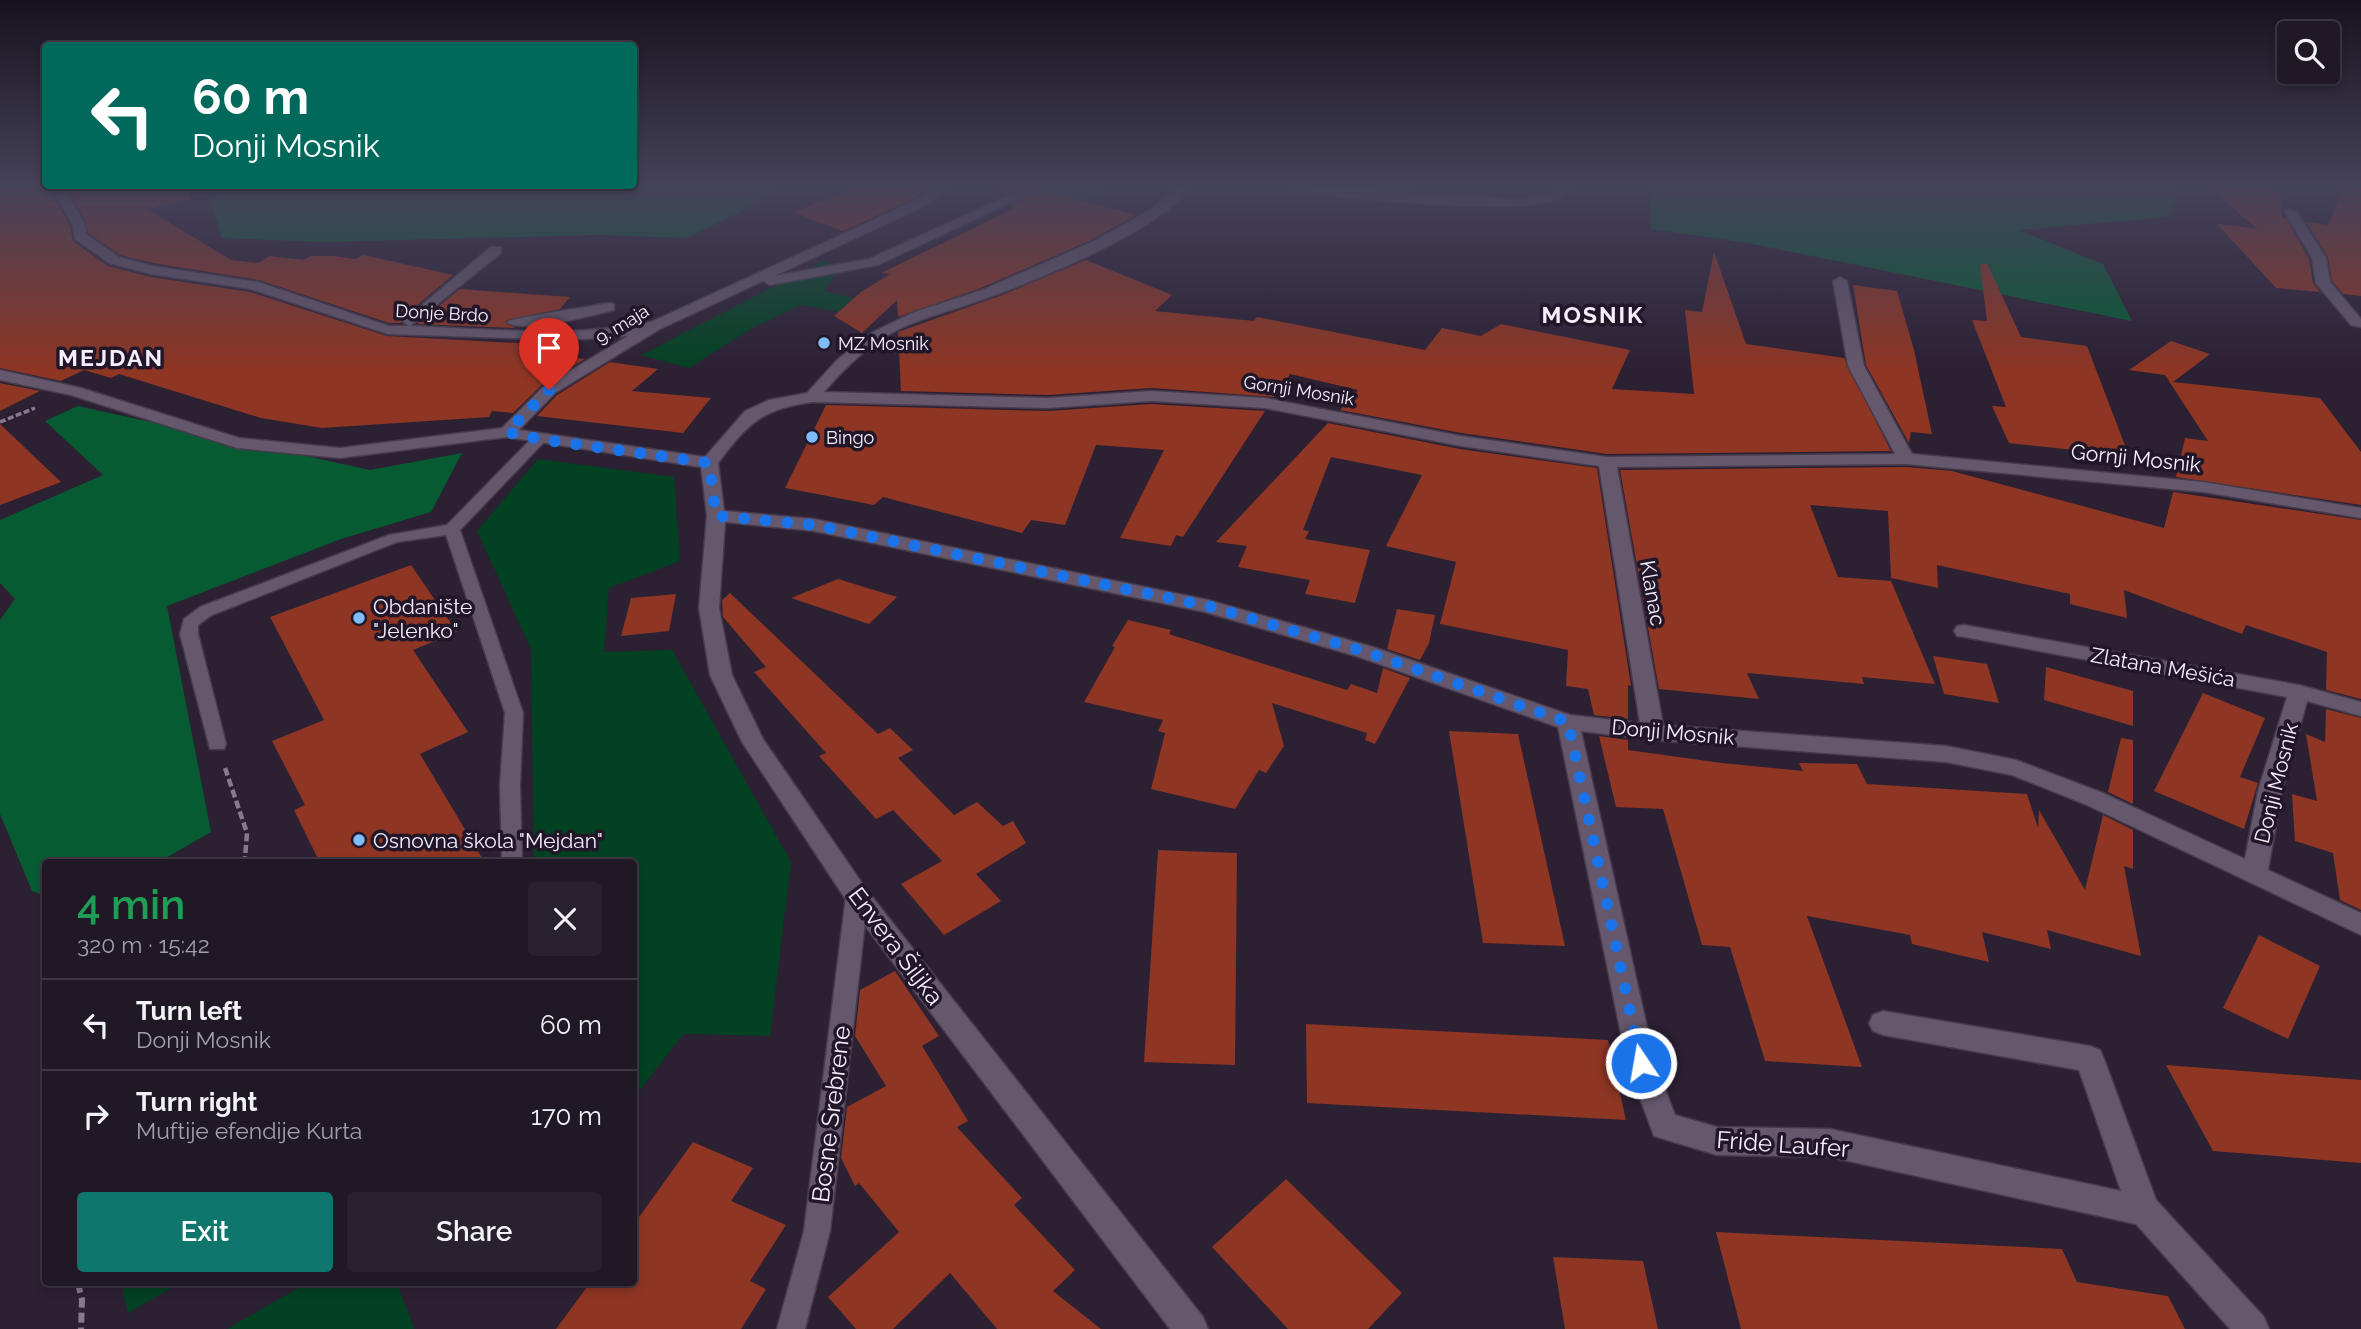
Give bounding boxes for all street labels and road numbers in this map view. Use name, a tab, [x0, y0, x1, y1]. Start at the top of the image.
street label: Donje Brdo	[395, 300, 489, 326]
street label: 9. maja	[591, 300, 653, 348]
street label: Gornji Mosnik	[1242, 371, 1356, 409]
street label: Gornji Mosnik	[2070, 439, 2202, 477]
street label: Klanac	[1635, 558, 1671, 628]
street label: Zlatana Mešića	[2089, 642, 2237, 692]
street label: Donji Mosnik	[1611, 714, 1735, 750]
street label: Donji Mosnik	[2249, 720, 2303, 846]
street label: Envera Šiljka	[842, 881, 950, 1011]
street label: Bosne Srebrene	[806, 1024, 856, 1204]
street label: Fride Laufer	[1715, 1125, 1851, 1163]

